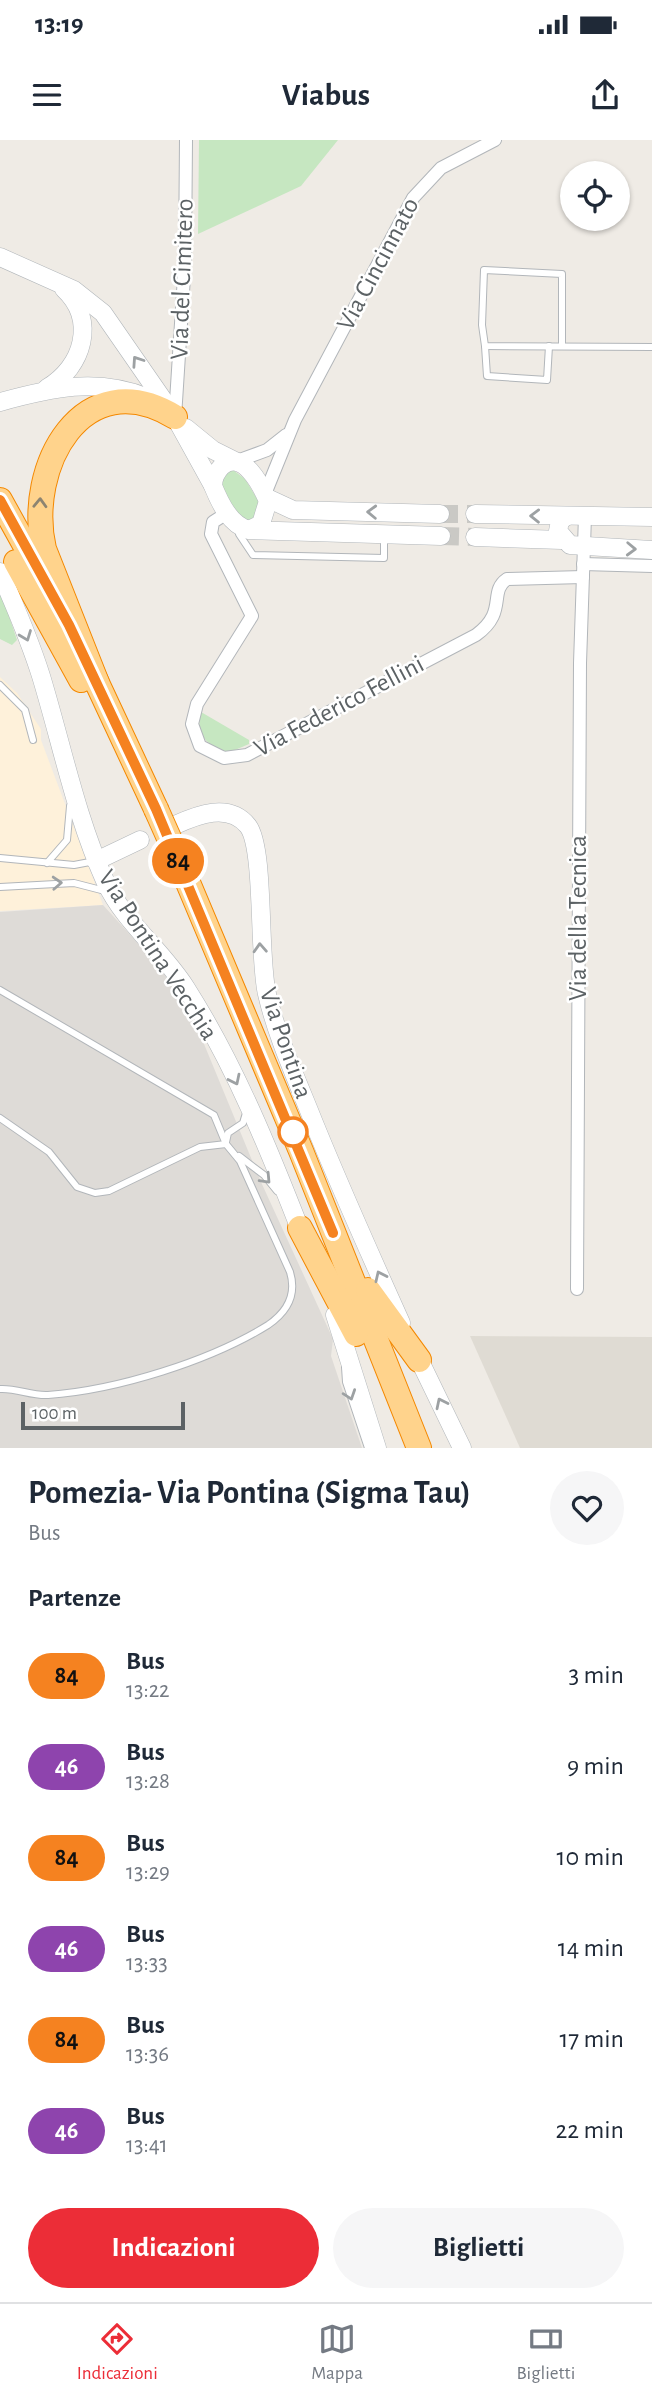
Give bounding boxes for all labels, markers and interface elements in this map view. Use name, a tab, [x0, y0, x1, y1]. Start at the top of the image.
text: 13:19	[35, 11, 83, 37]
icon: menu	[28, 76, 66, 114]
icon: share	[586, 76, 624, 114]
text: Viabus	[282, 79, 370, 111]
map controls	[560, 161, 630, 231]
button: locate	[560, 161, 630, 231]
street label: Via Cincinnato	[332, 193, 424, 335]
street label: Via del Cimitero	[166, 198, 198, 360]
one-way arrow	[133, 356, 145, 369]
one-way arrow	[32, 497, 47, 508]
one-way arrow	[366, 504, 377, 520]
one-way arrow	[529, 508, 540, 523]
one-way arrow	[625, 542, 636, 557]
one-way arrow	[18, 629, 32, 641]
street label: Via Federico Fellini	[250, 650, 428, 762]
street label: Via della Tecnica	[565, 835, 591, 1001]
line badge: 84	[146, 838, 210, 884]
text: 84	[166, 849, 190, 873]
street label: Via Pontina Vecchia	[93, 865, 223, 1045]
one-way arrow	[52, 876, 63, 891]
one-way arrow	[253, 942, 268, 953]
street label: Via Pontina	[255, 984, 317, 1102]
one-way arrow	[227, 1073, 241, 1085]
unlabelled marker	[278, 1117, 308, 1147]
one-way arrow	[258, 1171, 271, 1184]
one-way arrow	[374, 1270, 388, 1283]
one-way arrow	[342, 1389, 356, 1401]
one-way arrow	[435, 1398, 449, 1410]
scale bar	[21, 1399, 186, 1431]
text: 100 m	[32, 1404, 77, 1423]
button: heart	[550, 1471, 624, 1545]
text: Pomezia- Via Pontina (Sigma Tau)	[28, 1477, 471, 1510]
text: Bus	[28, 1522, 61, 1545]
text: Partenze	[28, 1585, 121, 1611]
text: Bus	[126, 1648, 165, 1674]
text: 3 min	[568, 1662, 624, 1688]
text: 84	[55, 1664, 78, 1688]
text: 13:22	[126, 1679, 170, 1702]
text: Bus	[126, 1739, 165, 1765]
text: 9 min	[567, 1753, 624, 1779]
text: 46	[55, 1755, 78, 1779]
text: 13:28	[126, 1770, 170, 1793]
text: Bus	[126, 1830, 165, 1856]
text: 10 min	[557, 1844, 624, 1870]
text: 84	[55, 1846, 78, 1870]
text: 13:29	[126, 1861, 170, 1884]
text: Bus	[126, 1921, 165, 1947]
text: 14 min	[558, 1935, 624, 1961]
text: 46	[55, 1937, 78, 1961]
text: 13:33	[126, 1952, 168, 1975]
text: Bus	[126, 2012, 165, 2038]
text: 17 min	[559, 2026, 624, 2052]
text: 84	[55, 2028, 78, 2052]
text: 13:36	[126, 2043, 169, 2066]
text: Bus	[126, 2103, 165, 2129]
text: 22 min	[556, 2117, 624, 2143]
text: 46	[55, 2119, 78, 2143]
text: 13:41	[126, 2134, 168, 2157]
button: Indicazioni	[28, 2208, 319, 2288]
button: Biglietti	[333, 2208, 624, 2288]
tab: Indicazioni	[77, 2320, 158, 2385]
tab: Mappa	[311, 2320, 363, 2385]
tab: Biglietti	[516, 2320, 575, 2385]

